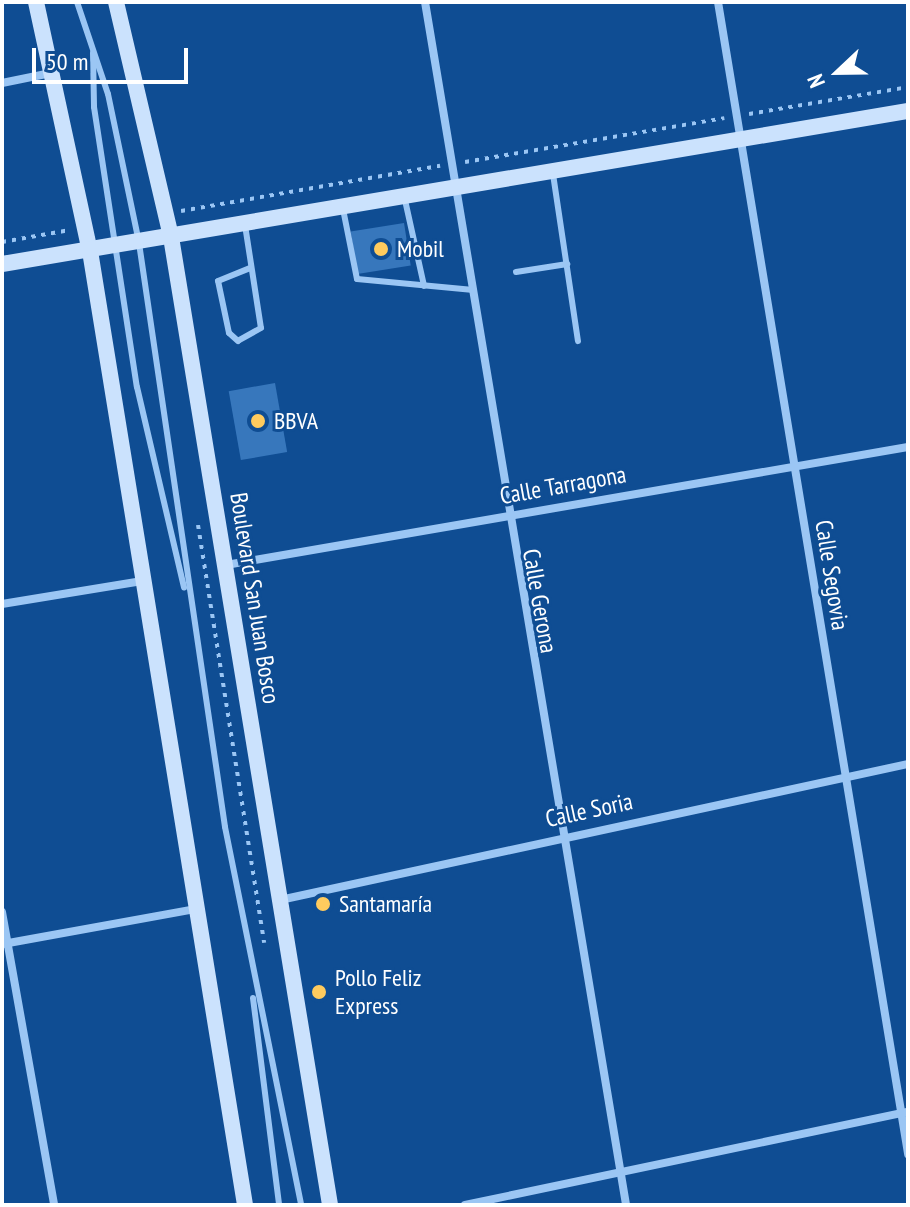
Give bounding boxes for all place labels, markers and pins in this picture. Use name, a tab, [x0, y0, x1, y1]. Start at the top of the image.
place label: Mobil	[397, 235, 444, 263]
marker: Mobil	[372, 240, 390, 258]
place label: BBVA	[274, 407, 318, 435]
marker: BBVA	[249, 412, 267, 430]
place label: Santamaría	[339, 890, 432, 918]
marker: Santamaría	[314, 895, 332, 913]
place label: Pollo Feliz Express	[335, 964, 421, 1020]
marker: Pollo Feliz Express	[310, 983, 328, 1001]

